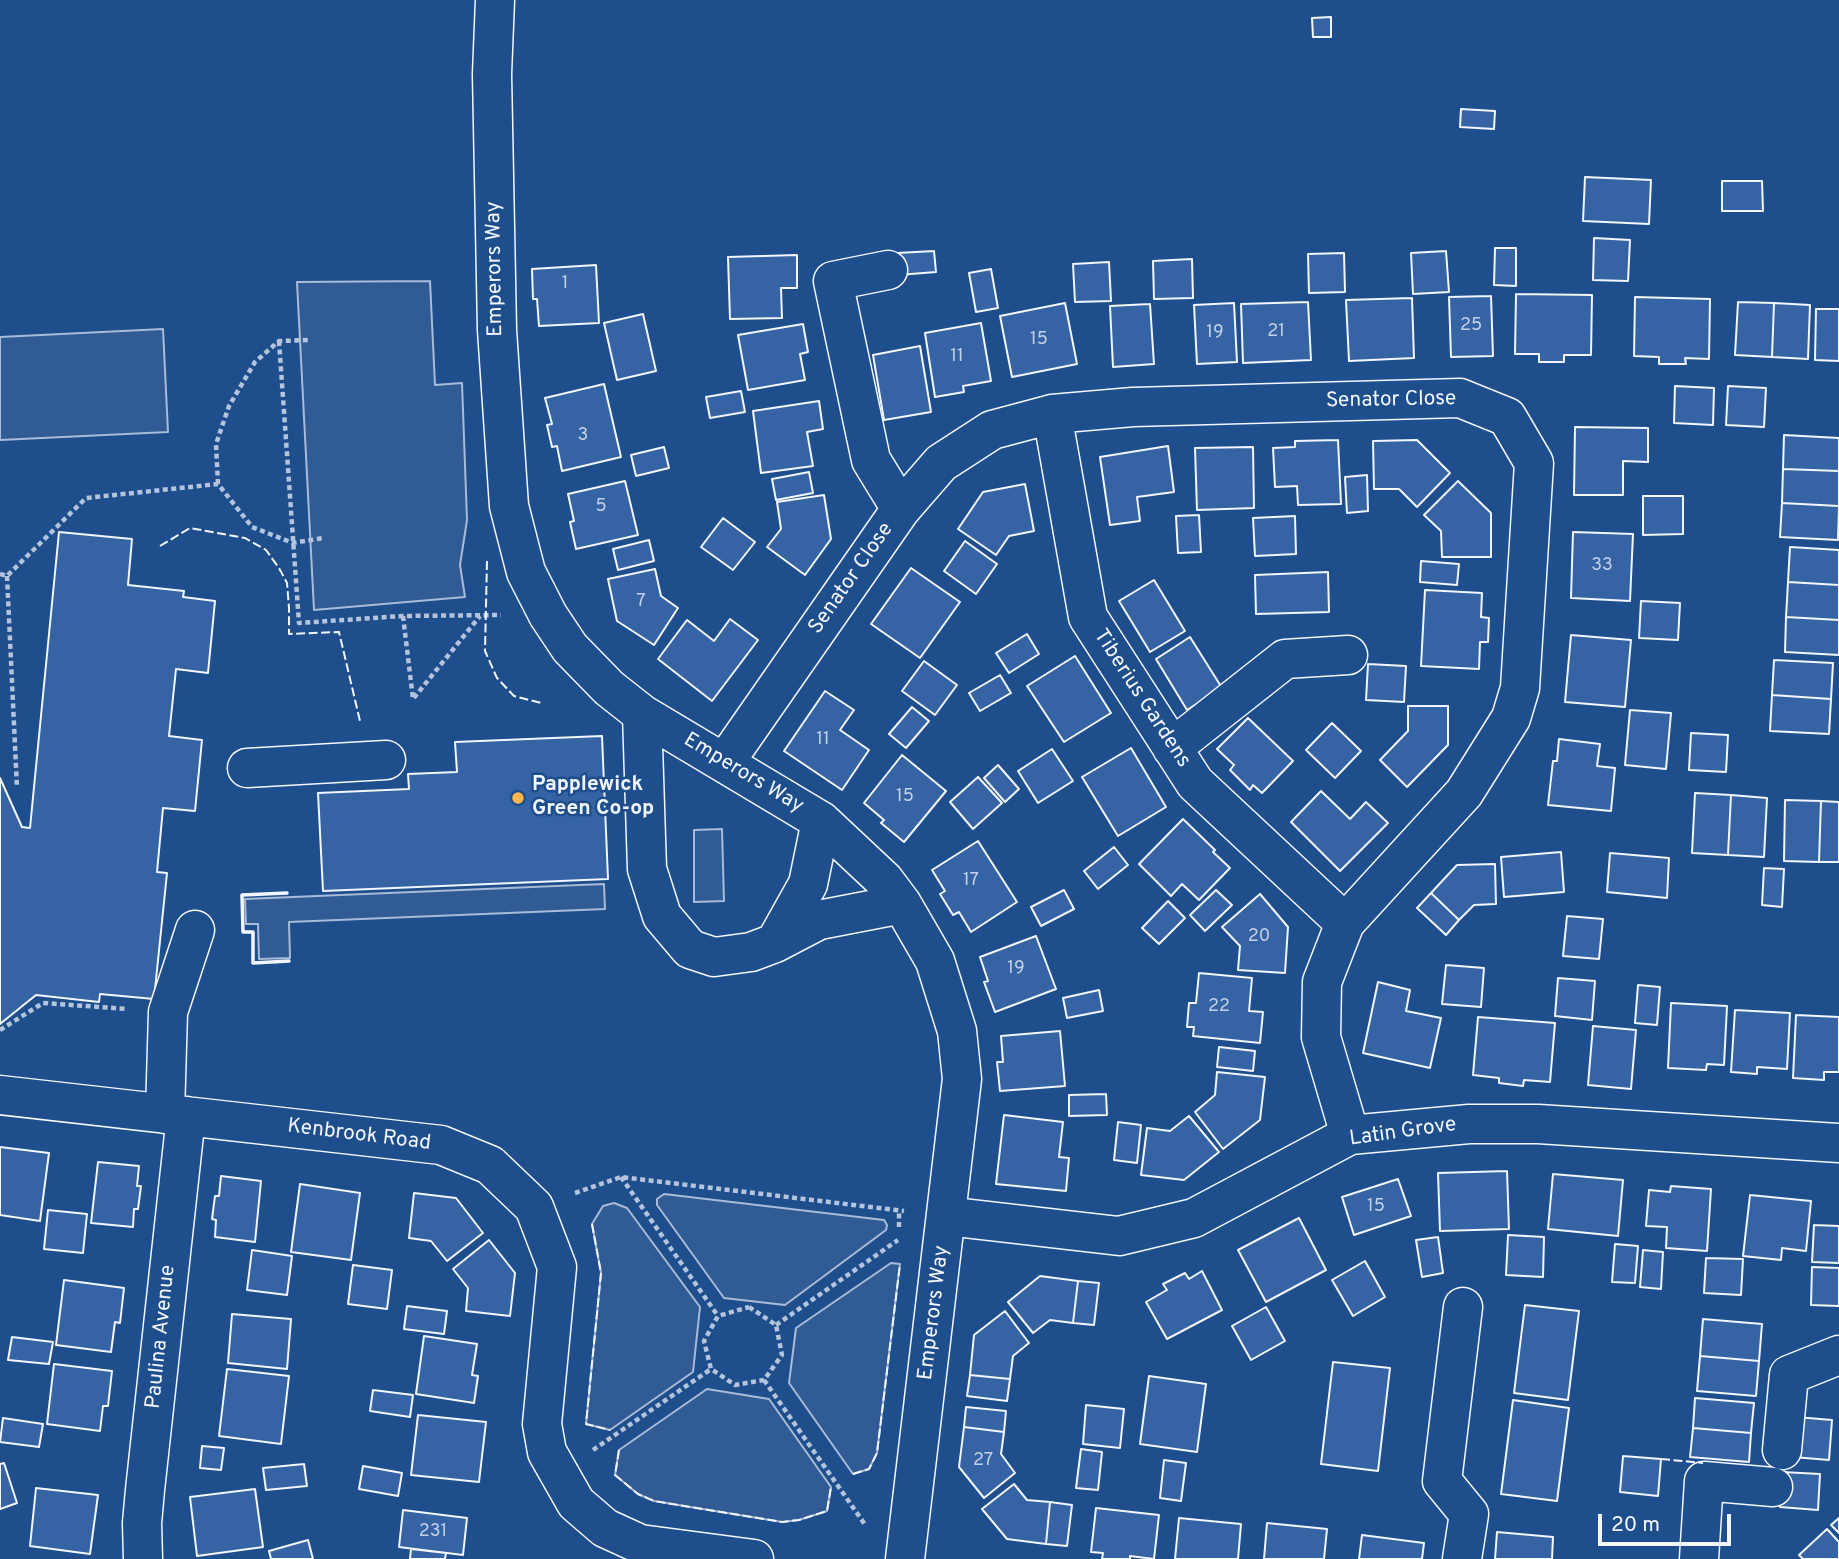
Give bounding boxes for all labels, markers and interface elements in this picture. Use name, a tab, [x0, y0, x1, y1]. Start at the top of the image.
street label: Emperors Way	[482, 201, 510, 337]
house number: 1	[562, 273, 568, 295]
house number: 25	[1460, 315, 1482, 337]
house number: 21	[1267, 321, 1285, 343]
house number: 19	[1206, 322, 1224, 344]
house number: 15	[1030, 329, 1048, 351]
house number: 11	[950, 346, 964, 368]
street label: Senator Close	[1326, 387, 1456, 415]
house number: 3	[578, 425, 588, 447]
house number: 5	[595, 496, 607, 518]
street label: Senator Close	[804, 518, 900, 640]
house number: 33	[1591, 555, 1613, 577]
house number: 7	[636, 591, 646, 613]
street label: Tiberius Gardens	[1087, 625, 1195, 773]
street label: Emperors Way	[678, 728, 808, 820]
house number: 11	[816, 729, 830, 751]
place label: Papplewick Green Co-op	[532, 773, 654, 823]
house number: 15	[896, 786, 914, 808]
marker: Papplewick Green Co-op	[510, 790, 526, 806]
house number: 17	[963, 870, 979, 892]
house number: 20	[1248, 926, 1270, 948]
house number: 19	[1007, 958, 1025, 980]
house number: 22	[1208, 996, 1230, 1018]
street label: Latin Grove	[1348, 1113, 1458, 1153]
street label: Kenbrook Road	[286, 1115, 432, 1157]
house number: 15	[1367, 1196, 1385, 1218]
street label: Emperors Way	[914, 1244, 956, 1382]
street label: Paulina Avenue	[142, 1264, 182, 1410]
house number: 27	[973, 1450, 993, 1472]
scale bar	[1601, 1500, 1734, 1544]
text: 20 m	[1611, 1512, 1660, 1539]
house number: 231	[419, 1521, 447, 1543]

